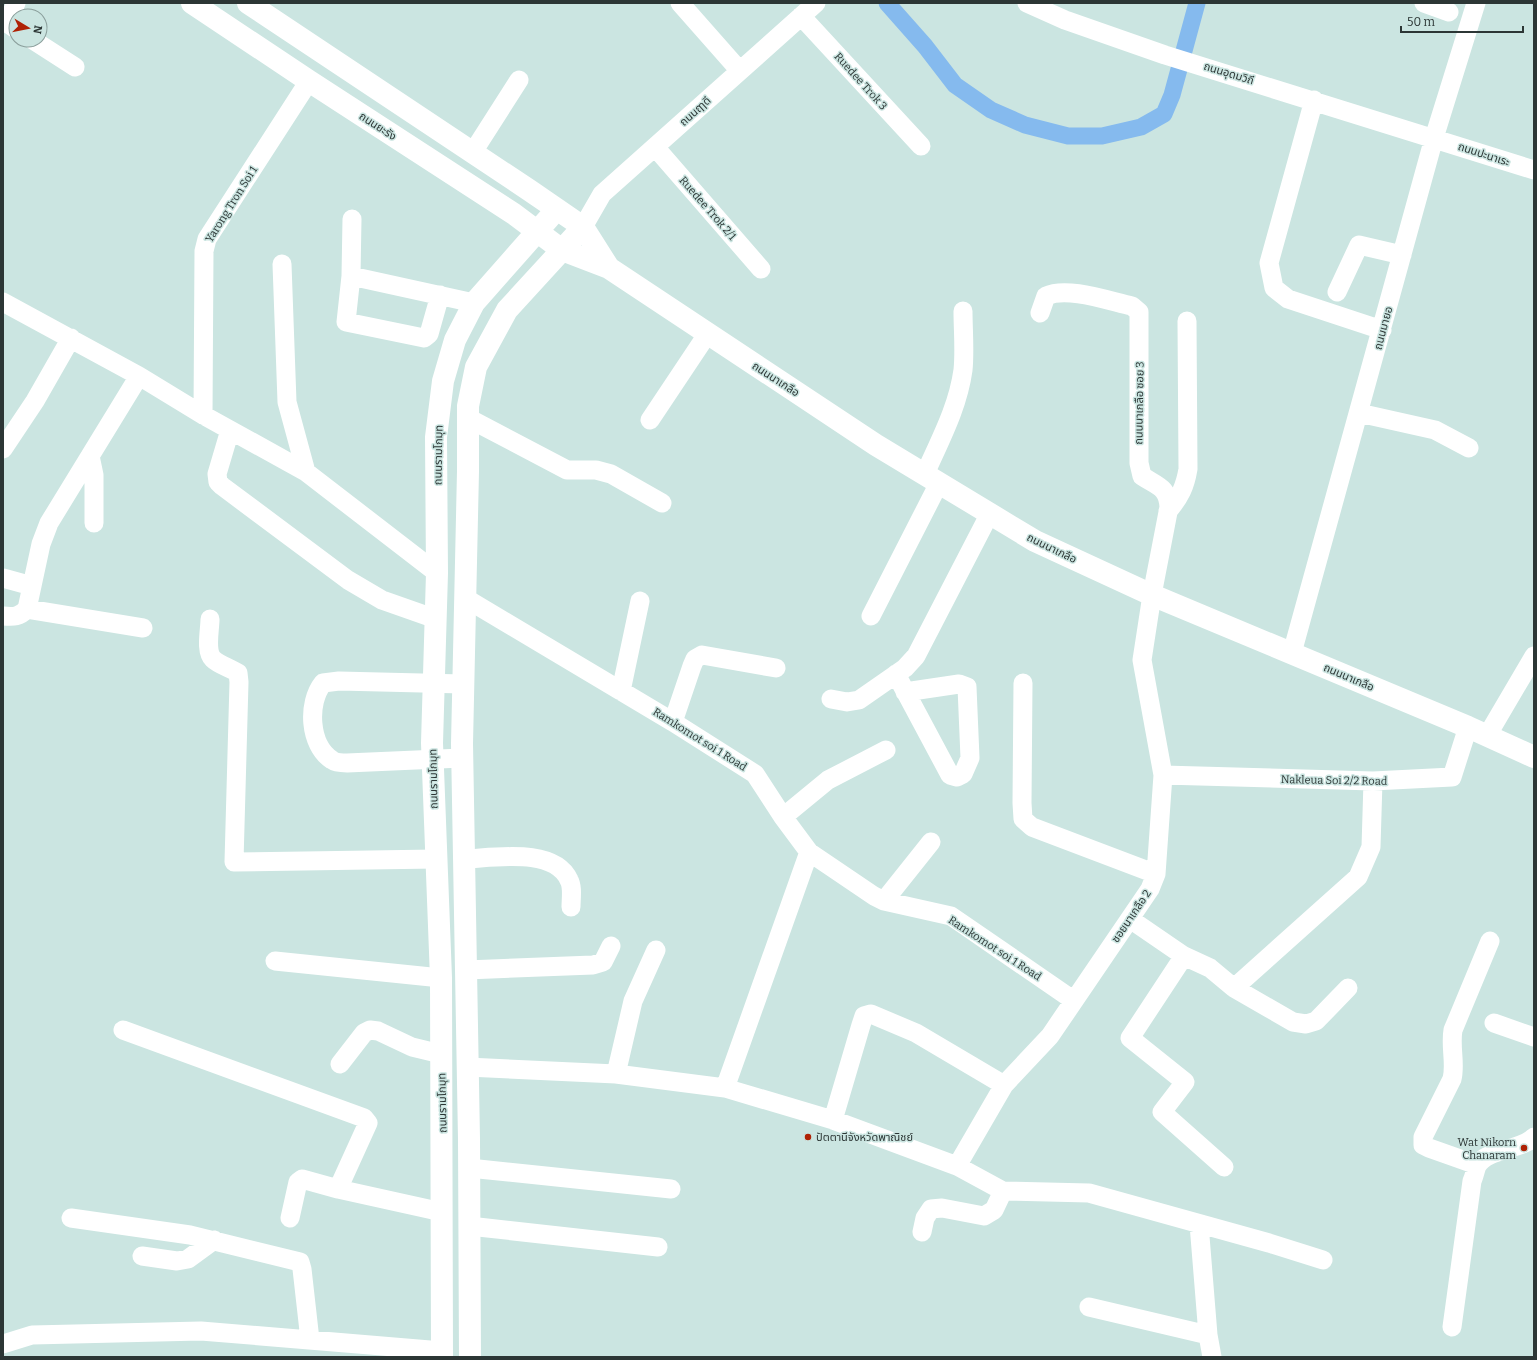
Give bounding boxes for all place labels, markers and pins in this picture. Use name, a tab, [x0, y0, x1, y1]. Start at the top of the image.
place label: ปัตตานีจังหวัดพาณิชย์	[816, 1131, 913, 1144]
marker: ปัตตานีจังหวัดพาณิชย์	[803, 1132, 813, 1142]
place label: Wat Nikorn Chanaram	[1458, 1136, 1517, 1162]
marker: Wat Nikorn Chanaram	[1519, 1143, 1529, 1153]

